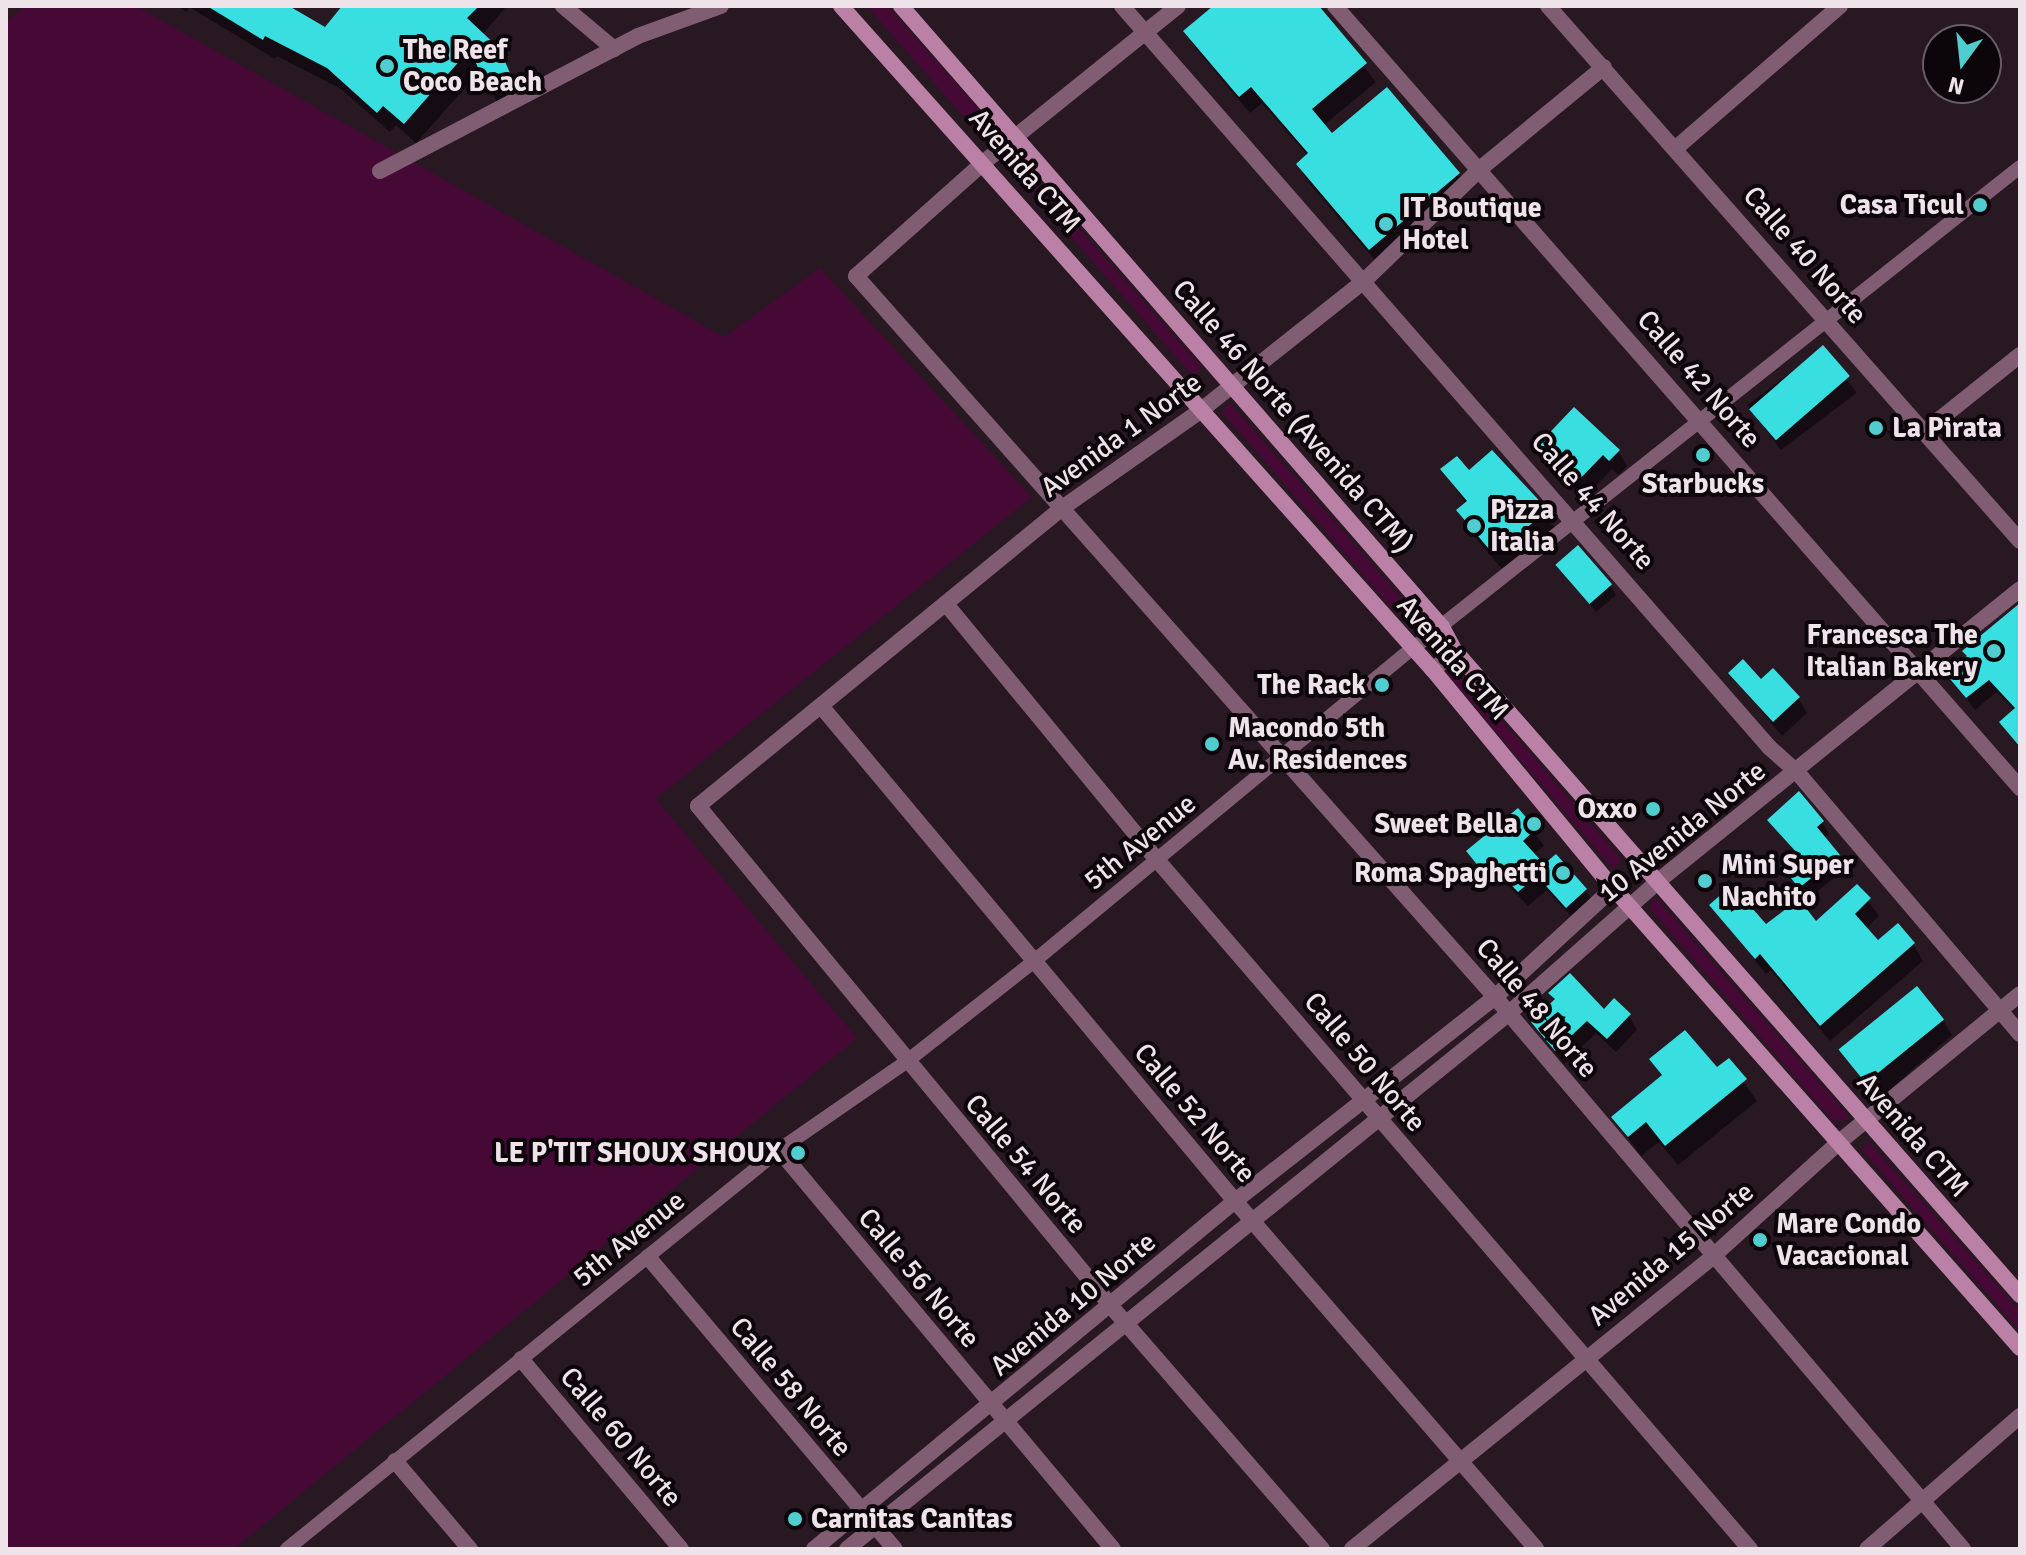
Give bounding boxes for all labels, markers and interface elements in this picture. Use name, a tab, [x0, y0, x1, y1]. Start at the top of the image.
north arrow	[1922, 24, 2002, 104]
place label: The Reef Coco Beach	[403, 33, 542, 99]
marker: The Reef Coco Beach	[378, 57, 396, 75]
text: N	[1945, 71, 1967, 101]
street label: Avenida CTM	[962, 102, 1088, 240]
street label: Calle 40 Norte	[1736, 179, 1874, 331]
place label: Casa Ticul	[1840, 188, 1964, 222]
place label: IT Boutique Hotel	[1402, 191, 1542, 257]
marker: Casa Ticul	[1971, 196, 1989, 214]
marker: IT Boutique Hotel	[1377, 215, 1395, 233]
street label: Calle 46 Norte (Avenida CTM)	[1166, 273, 1420, 559]
street label: Calle 42 Norte	[1630, 303, 1768, 455]
street label: Avenida 1 Norte	[1034, 365, 1208, 505]
place label: La Pirata	[1892, 411, 2002, 445]
marker: La Pirata	[1867, 419, 1885, 437]
street label: Calle 44 Norte	[1524, 425, 1662, 577]
marker: Starbucks	[1694, 446, 1712, 464]
place label: Starbucks	[1642, 467, 1764, 501]
place label: Pizza Italia	[1490, 493, 1555, 559]
marker: Pizza Italia	[1465, 517, 1483, 535]
street label: Avenida CTM	[1390, 589, 1516, 727]
place label: Francesca The Italian Bakery	[1806, 618, 1978, 684]
marker: Francesca The Italian Bakery	[1985, 642, 2003, 660]
place label: The Rack	[1257, 668, 1366, 702]
marker: The Rack	[1373, 676, 1391, 694]
place label: Macondo 5th Av. Residences	[1228, 711, 1407, 777]
marker: Macondo 5th Av. Residences	[1203, 735, 1221, 753]
street label: 10 Avenida Norte	[1592, 754, 1772, 910]
street label: 5th Avenue	[1077, 787, 1203, 897]
place label: Oxxo	[1577, 792, 1637, 826]
marker: Oxxo	[1644, 800, 1662, 818]
place label: Sweet Bella	[1375, 807, 1518, 841]
marker: Sweet Bella	[1525, 815, 1543, 833]
place label: Mini Super Nachito	[1721, 848, 1854, 914]
place label: Roma Spaghetti	[1354, 856, 1547, 890]
marker: Roma Spaghetti	[1554, 864, 1572, 882]
marker: Mini Super Nachito	[1696, 872, 1714, 890]
street label: Calle 48 Norte	[1469, 932, 1605, 1084]
street label: Calle 50 Norte	[1297, 986, 1433, 1138]
street label: Calle 52 Norte	[1127, 1037, 1263, 1189]
street label: Avenida CTM	[1850, 1066, 1976, 1204]
street label: Calle 54 Norte	[958, 1088, 1094, 1240]
place label: LE P'TIT SHOUX SHOUX	[494, 1136, 782, 1170]
marker: LE P'TIT SHOUX SHOUX	[789, 1144, 807, 1162]
street label: Avenida 15 Norte	[1581, 1175, 1761, 1333]
street label: 5th Avenue	[566, 1184, 692, 1294]
street label: Calle 56 Norte	[851, 1202, 987, 1354]
place label: Mare Condo Vacacional	[1776, 1207, 1921, 1273]
street label: Avenida 10 Norte	[983, 1225, 1163, 1383]
marker: Mare Condo Vacacional	[1751, 1231, 1769, 1249]
street label: Calle 58 Norte	[723, 1311, 859, 1463]
street label: Calle 60 Norte	[553, 1361, 689, 1513]
place label: Carnitas Canitas	[811, 1502, 1013, 1536]
marker: Carnitas Canitas	[786, 1510, 804, 1528]

